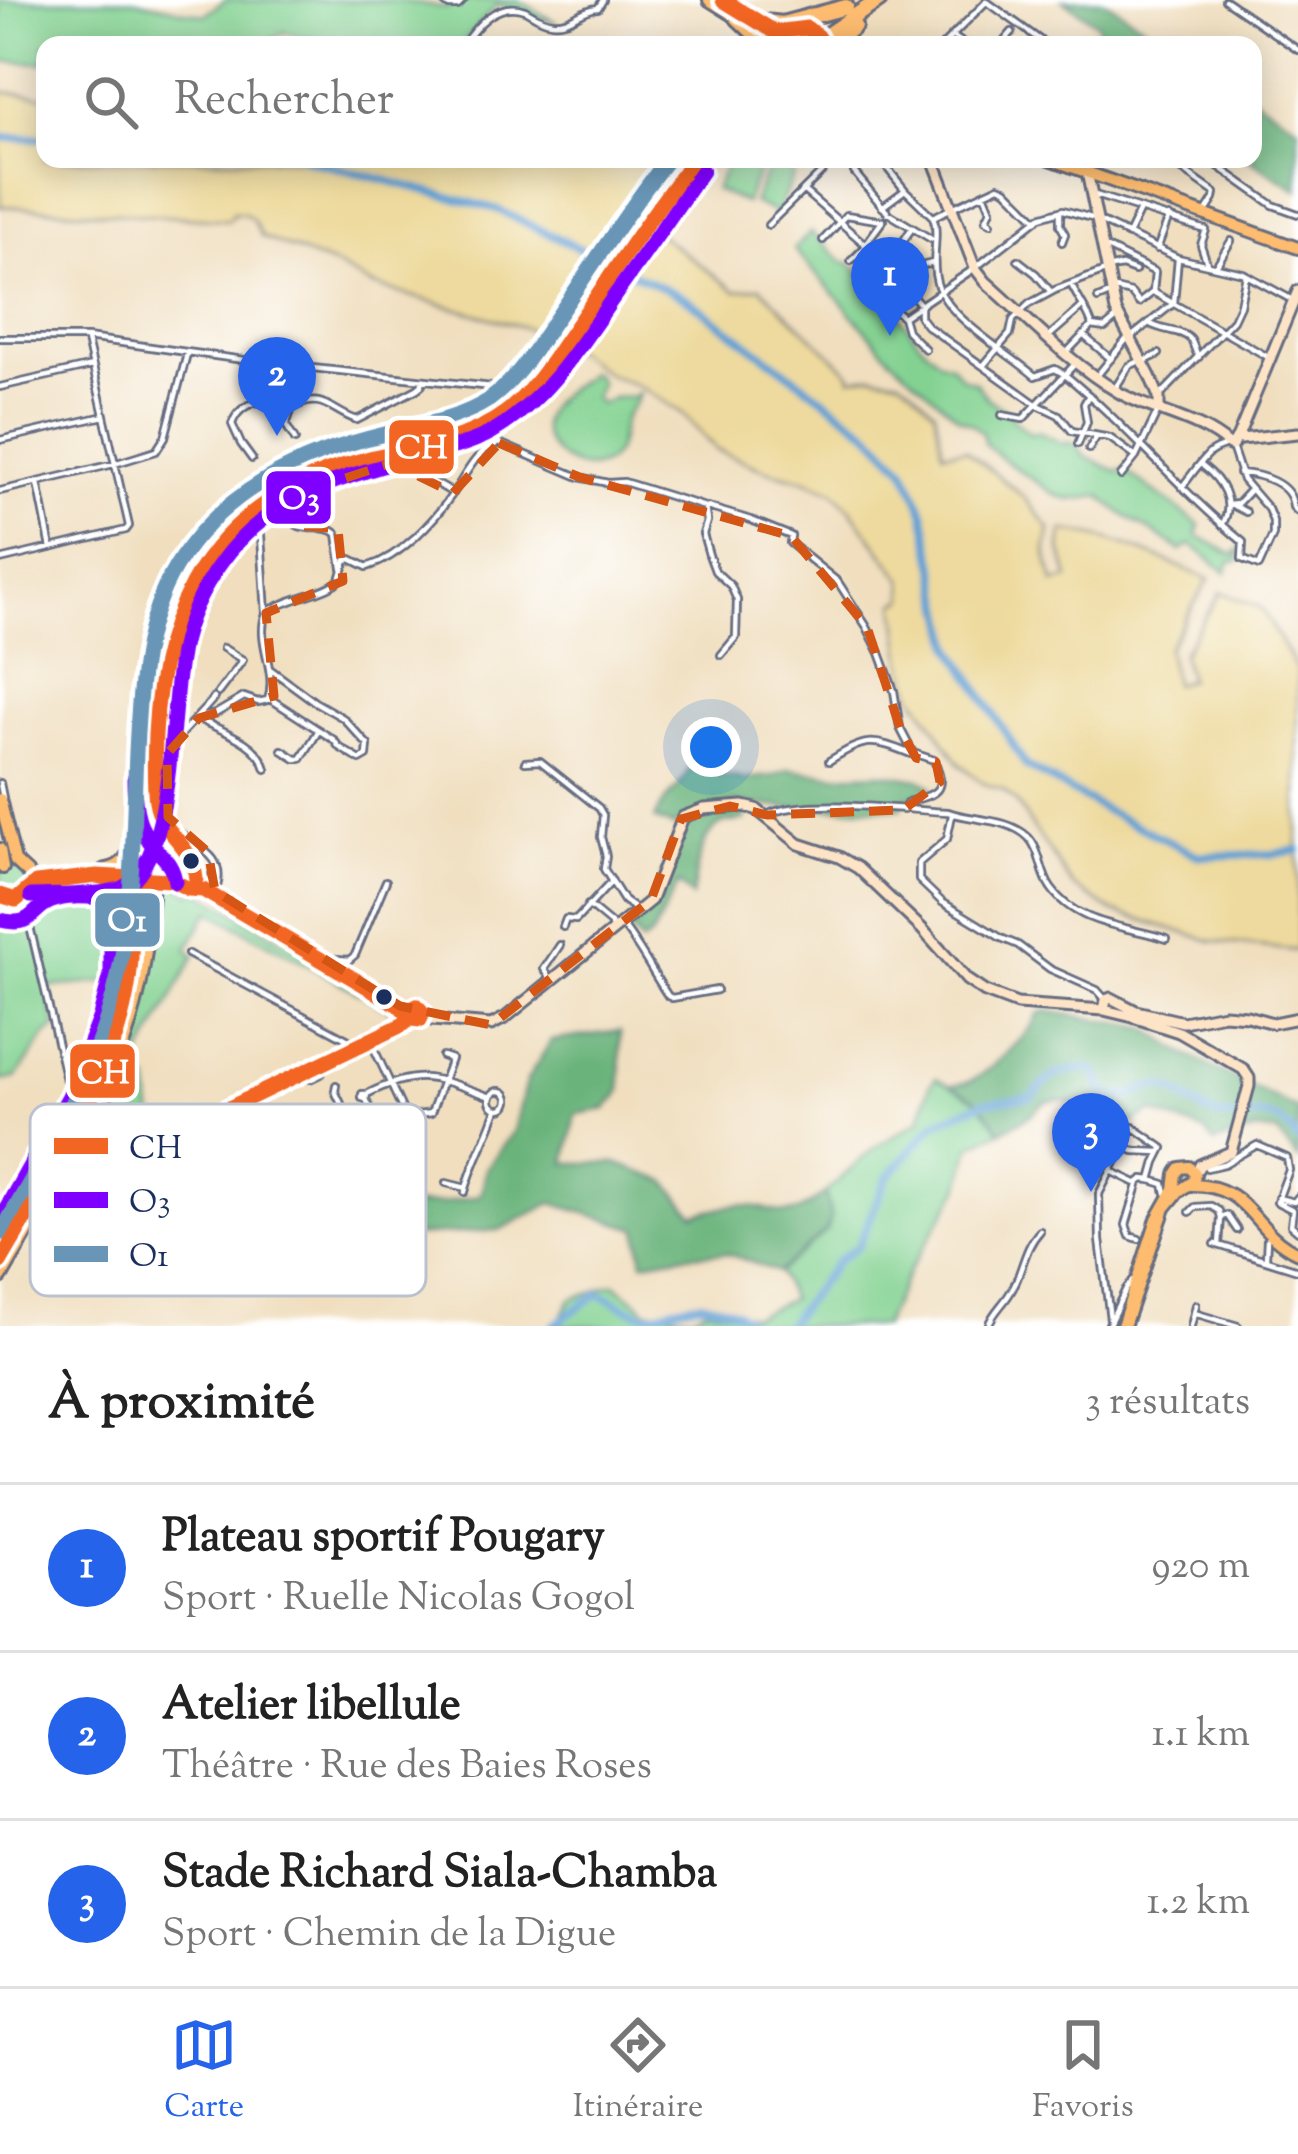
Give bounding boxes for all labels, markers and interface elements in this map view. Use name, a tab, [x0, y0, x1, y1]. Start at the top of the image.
search box	[36, 36, 1262, 168]
icon: search	[78, 69, 144, 135]
text: Rechercher	[174, 70, 394, 135]
pin: 1	[851, 237, 929, 336]
pin: 2	[238, 337, 316, 436]
line badge: CH	[387, 418, 456, 476]
text: CH	[395, 426, 447, 474]
line badge: O3	[264, 469, 333, 526]
text: O3	[278, 477, 320, 525]
your location	[681, 717, 741, 777]
unlabelled marker	[180, 850, 202, 872]
line badge: O1	[93, 891, 162, 949]
text: O1	[107, 899, 147, 947]
unlabelled marker	[373, 986, 395, 1008]
line badge: CH	[68, 1042, 137, 1100]
text: CH	[77, 1051, 129, 1099]
pin: 3	[1052, 1093, 1130, 1192]
legend	[30, 1104, 426, 1296]
text: CH	[129, 1126, 182, 1174]
text: O3	[129, 1180, 170, 1228]
text: O1	[129, 1234, 168, 1282]
text: À proximité	[48, 1368, 315, 1441]
text: 3 résultats	[1085, 1376, 1250, 1432]
text: Plateau sportif Pougary	[162, 1507, 605, 1572]
text: 1	[80, 1540, 94, 1596]
text: 920 m	[1152, 1540, 1250, 1596]
text: Sport · Ruelle Nicolas Gogol	[162, 1572, 635, 1628]
text: Atelier libellule	[162, 1675, 461, 1740]
text: 2	[78, 1708, 96, 1764]
text: 1.1 km	[1152, 1708, 1250, 1764]
text: Théâtre · Rue des Baies Roses	[162, 1740, 652, 1796]
text: Stade Richard Siala-Chamba	[162, 1843, 717, 1908]
text: 3	[79, 1876, 95, 1932]
text: 1.2 km	[1147, 1876, 1250, 1932]
text: Sport · Chemin de la Digue	[162, 1908, 616, 1964]
tab: Carte	[164, 2012, 244, 2132]
tab: Itinéraire	[573, 2012, 703, 2132]
tab: Favoris	[1032, 2012, 1134, 2132]

